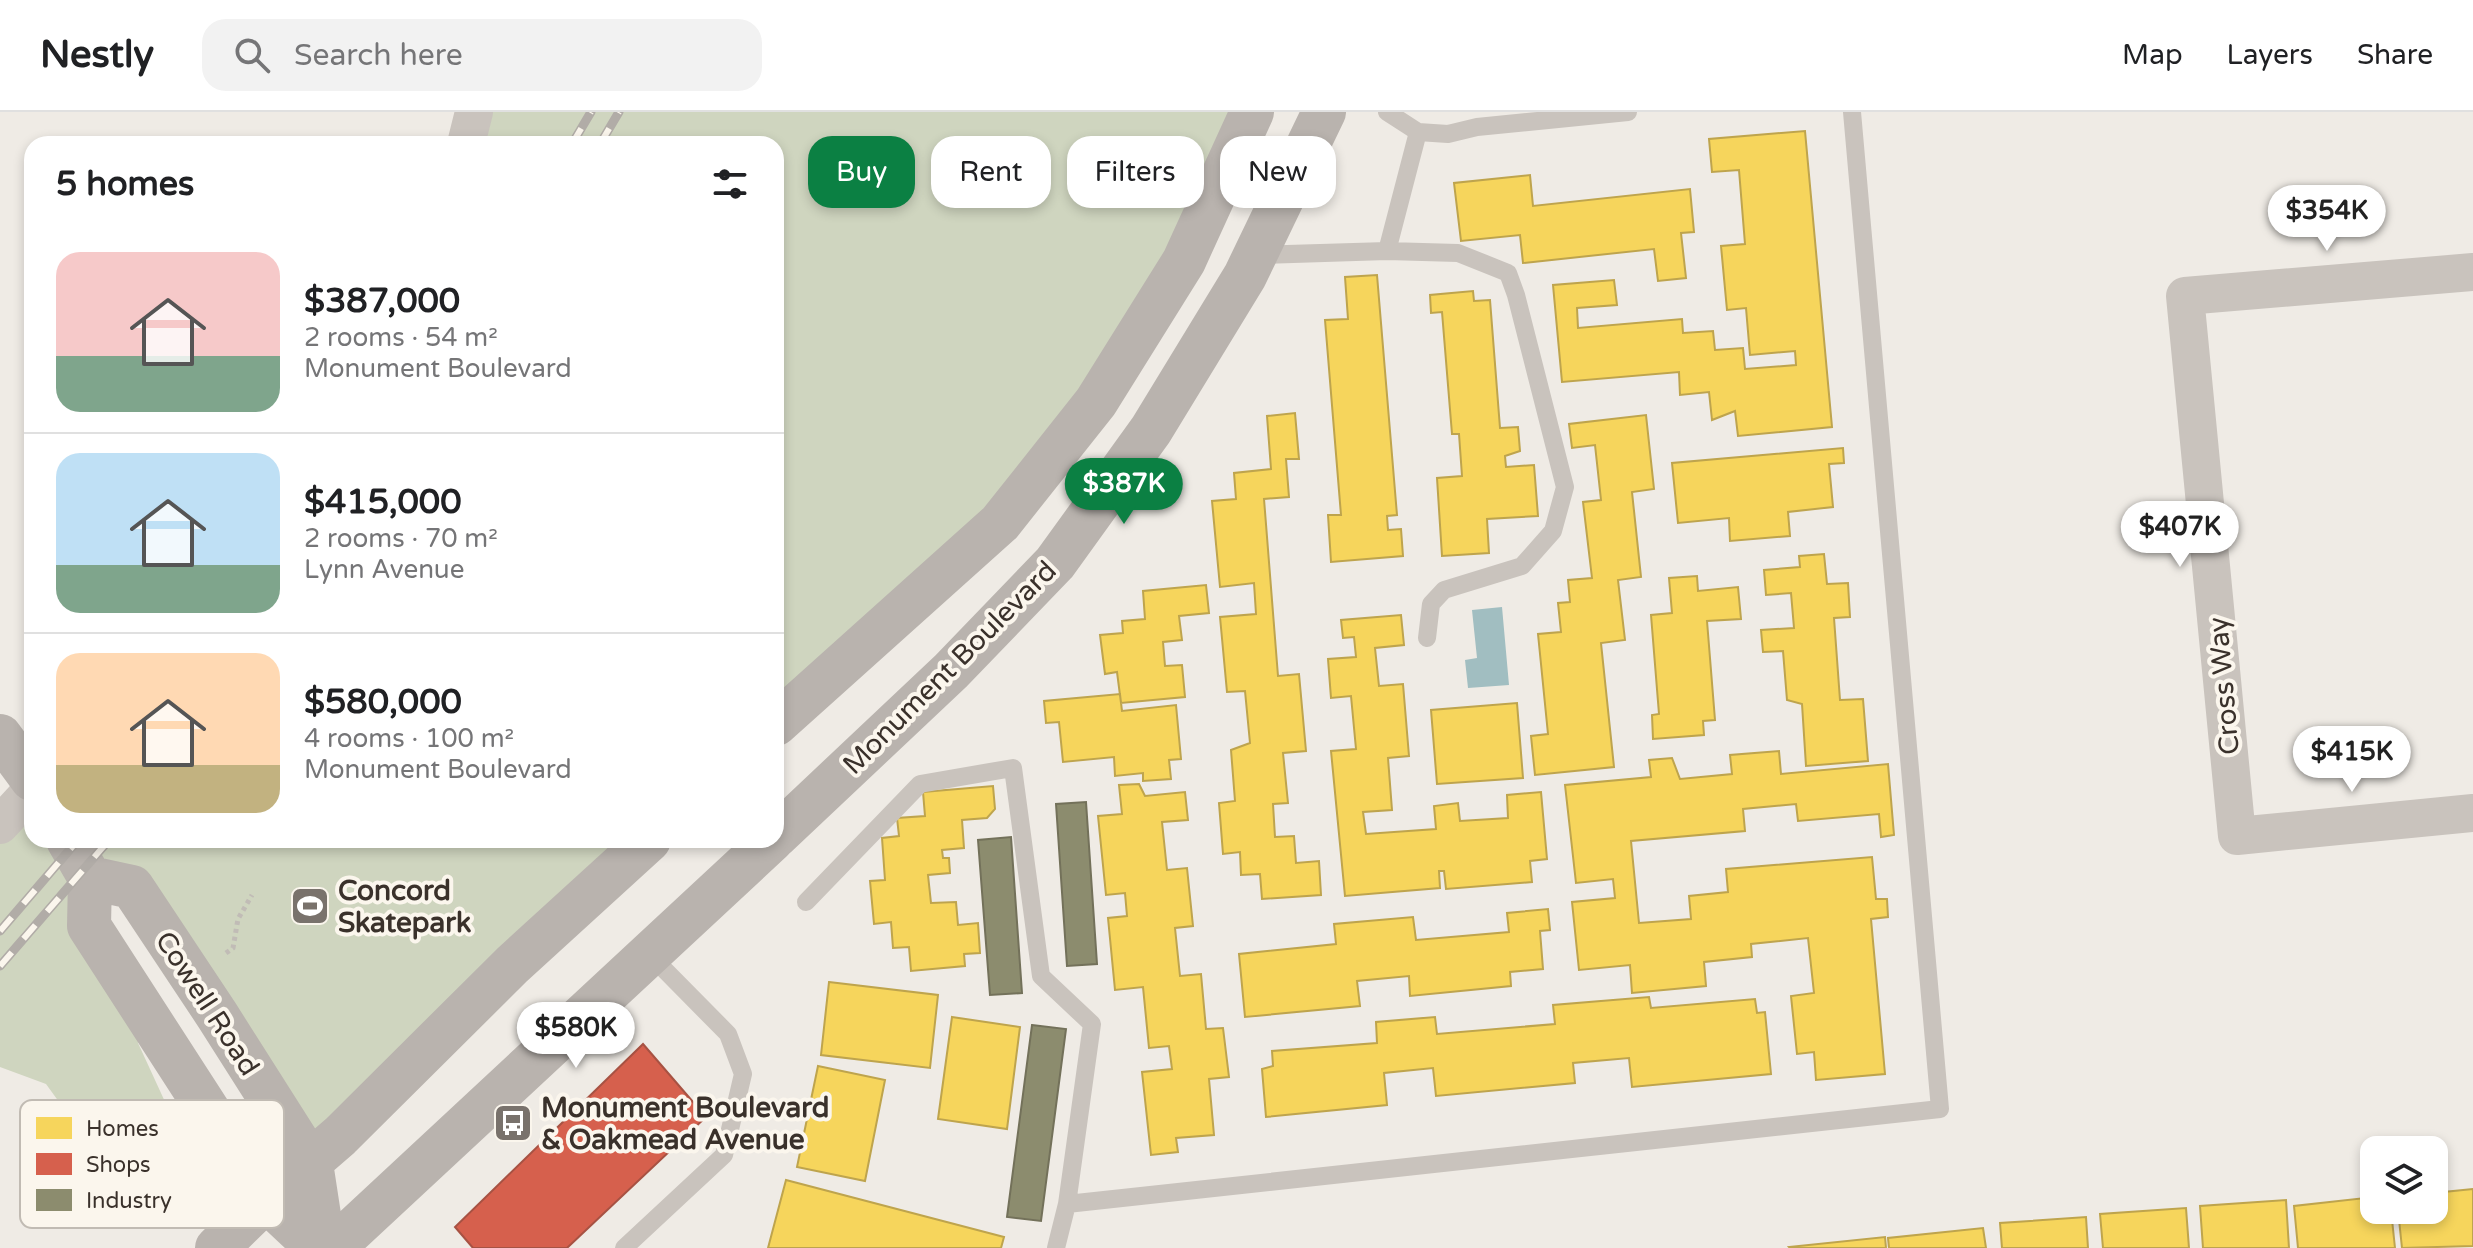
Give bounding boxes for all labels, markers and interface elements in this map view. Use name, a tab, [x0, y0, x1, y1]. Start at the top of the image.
search box	[202, 19, 762, 91]
text: Nestly	[40, 32, 154, 78]
icon: search	[230, 33, 274, 77]
text: Search here	[294, 37, 463, 74]
text: Map	[2122, 38, 2183, 72]
text: Layers	[2227, 38, 2313, 72]
text: Share	[2357, 38, 2433, 72]
chip: Buy	[808, 136, 915, 208]
chip: Rent	[931, 136, 1051, 208]
chip: Filters	[1067, 136, 1204, 208]
chip: New	[1220, 136, 1336, 208]
icon: filters	[708, 162, 752, 206]
text: 5 homes	[56, 164, 194, 205]
pin: $354K	[2271, 185, 2383, 253]
text: $354K	[2286, 195, 2368, 226]
text: $387,000	[304, 281, 460, 322]
icon: home	[120, 284, 216, 380]
text: 2 rooms · 54 m²	[304, 322, 498, 353]
text: Monument Boulevard	[304, 353, 572, 384]
pin: $387K	[1068, 458, 1180, 526]
text: $387K	[1083, 468, 1165, 499]
text: $415,000	[304, 482, 462, 523]
icon: home	[120, 485, 216, 581]
pin: $407K	[2124, 501, 2236, 569]
text: $407K	[2139, 511, 2221, 542]
text: 2 rooms · 70 m²	[304, 523, 498, 554]
text: Lynn Avenue	[304, 554, 464, 585]
street label: Monument Boulevard	[836, 554, 1064, 782]
street label: Cross Way	[2201, 615, 2247, 756]
text: $580,000	[304, 682, 462, 723]
icon: home	[120, 685, 216, 781]
text: 4 rooms · 100 m²	[304, 723, 514, 754]
pin: $415K	[2296, 726, 2408, 794]
text: $415K	[2311, 736, 2393, 767]
text: Monument Boulevard	[304, 754, 572, 785]
place label: Concord Skatepark	[338, 874, 471, 940]
sports icon: Concord Skatepark	[289, 885, 331, 927]
street label: Cowell Road	[148, 925, 266, 1082]
pin: $580K	[520, 1002, 632, 1070]
text: $580K	[535, 1012, 617, 1043]
place label: Monument Boulevard & Oakmead Avenue	[541, 1091, 829, 1157]
legend	[20, 1100, 284, 1228]
bus stop icon: Monument Boulevard & Oakmead Avenue	[492, 1102, 534, 1144]
text: Homes	[86, 1116, 159, 1142]
map controls	[2360, 1136, 2448, 1224]
button: layers	[2360, 1136, 2448, 1224]
text: Shops	[86, 1152, 151, 1178]
text: Industry	[86, 1188, 172, 1214]

